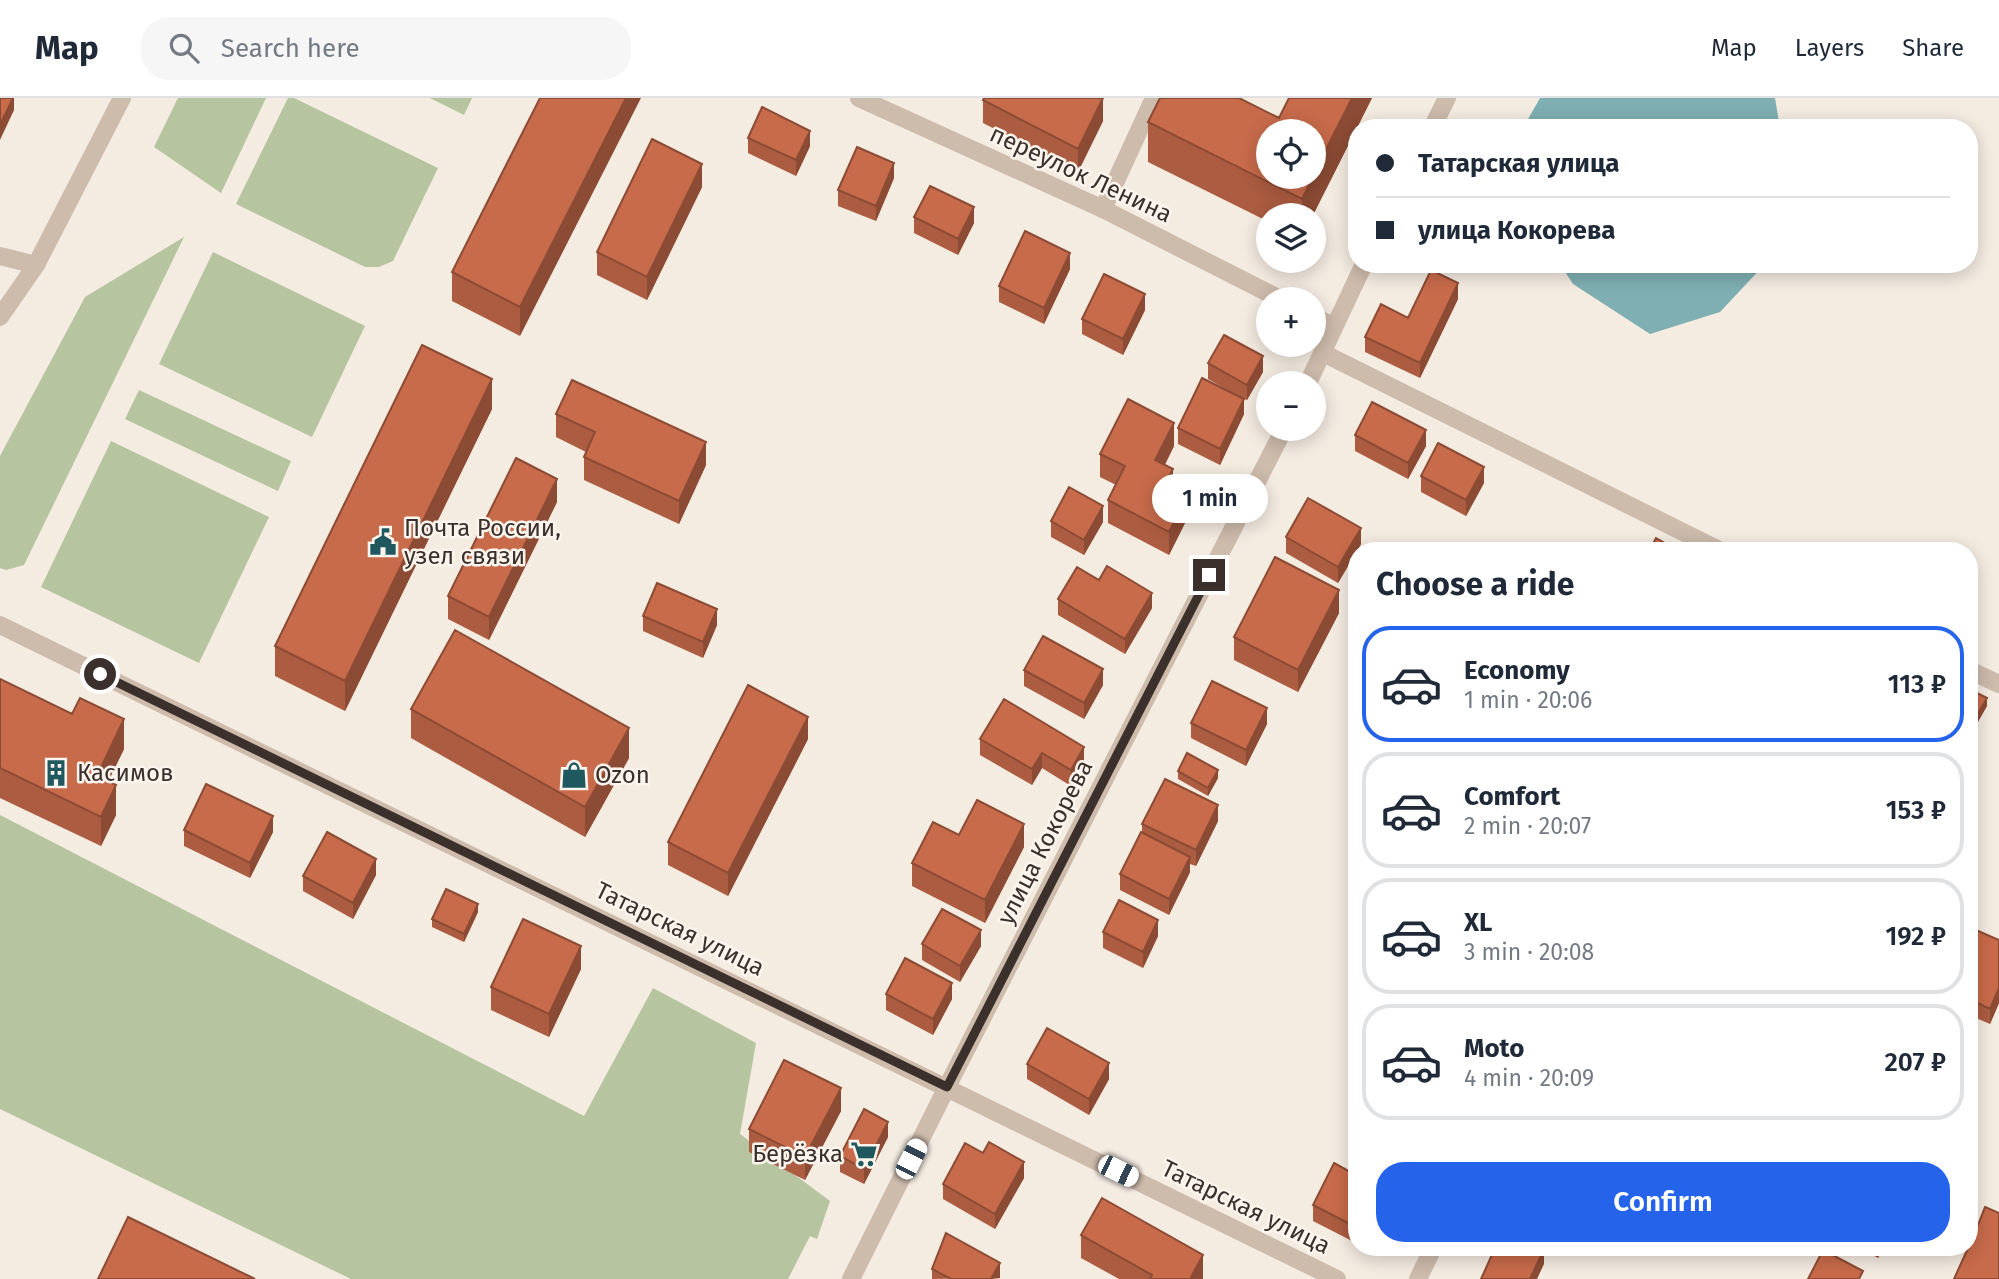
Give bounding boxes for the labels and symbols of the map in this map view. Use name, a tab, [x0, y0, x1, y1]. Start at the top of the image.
street label: переулок Ленина	[986, 120, 1176, 228]
callout: 1 min	[1151, 474, 1267, 522]
place label: Почта России, узел связи	[404, 514, 561, 570]
public building icon: Почта России, узел связи	[368, 527, 398, 557]
route end	[1193, 559, 1225, 591]
route start	[84, 658, 116, 690]
street label: улица Кокорева	[991, 755, 1099, 929]
building icon: Касимов	[41, 758, 71, 788]
place label: Касимов	[77, 759, 174, 787]
shop icon: Ozon	[559, 760, 589, 790]
place label: Ozon	[595, 761, 650, 789]
street label: Татарская улица	[591, 876, 769, 982]
car	[893, 1136, 930, 1182]
supermarket icon: Берёзка	[849, 1139, 879, 1169]
place label: Берёзка	[752, 1140, 843, 1168]
car	[1095, 1152, 1142, 1190]
street label: Татарская улица	[1157, 1154, 1335, 1260]

